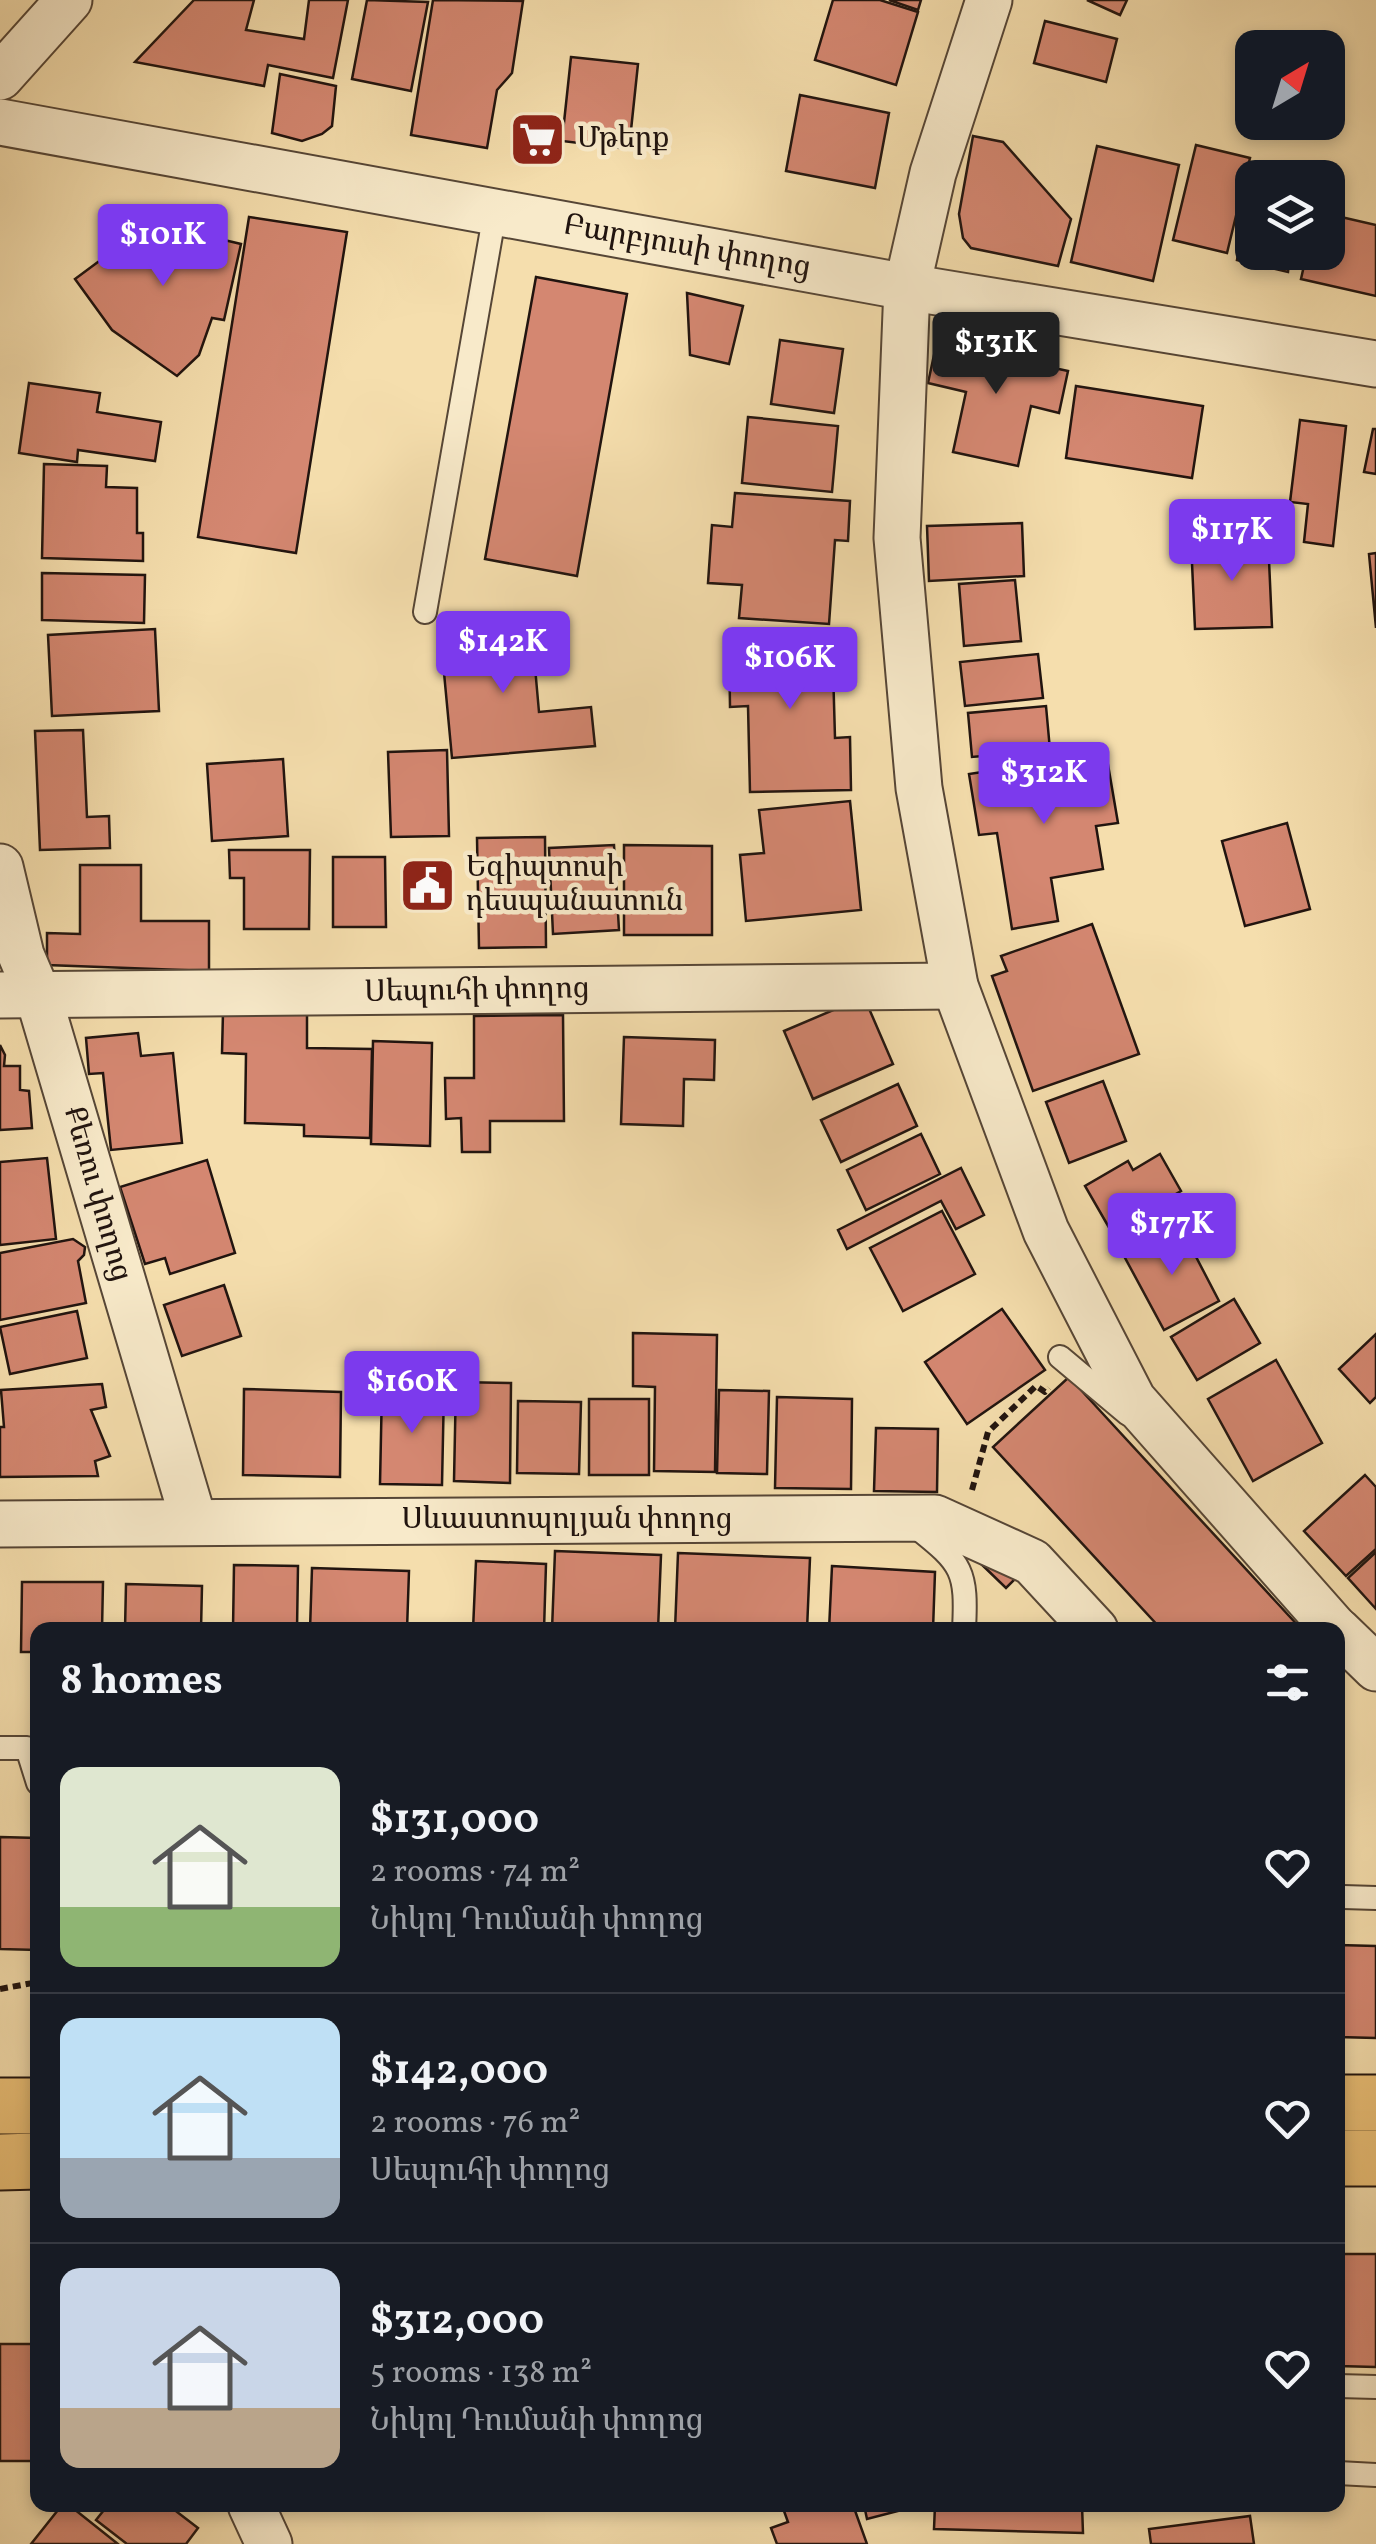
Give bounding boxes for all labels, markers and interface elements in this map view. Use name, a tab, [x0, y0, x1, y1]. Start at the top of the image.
north arrow	[1235, 30, 1345, 140]
map controls	[1235, 30, 1345, 270]
supermarket icon: Մթերք	[508, 109, 568, 169]
place label: Մթերք	[577, 118, 670, 160]
button: layers	[1235, 160, 1345, 270]
pin: $101K	[93, 204, 233, 289]
street label: Բարբյուսի փողոց	[560, 205, 814, 289]
text: $101K	[120, 214, 206, 258]
pin: $131K	[926, 312, 1066, 397]
text: $131K	[954, 322, 1038, 366]
pin: $117K	[1162, 499, 1302, 584]
text: $117K	[1191, 509, 1273, 553]
pin: $142K	[433, 611, 573, 696]
text: $142K	[458, 621, 548, 665]
pin: $106K	[720, 627, 860, 712]
text: $106K	[744, 637, 836, 681]
pin: $312K	[974, 742, 1114, 827]
text: $312K	[1001, 752, 1087, 796]
place label: Եգիպտոսի դեսպանատուն	[466, 847, 683, 923]
public building icon: Եգիպտոսի դեսպանատուն	[397, 855, 457, 915]
street label: Սեպուհի փողոց	[364, 968, 590, 1014]
street label: Քեռու փողոց	[52, 1102, 142, 1286]
pin: $177K	[1102, 1193, 1242, 1278]
text: $177K	[1130, 1203, 1214, 1247]
pin: $160K	[342, 1351, 482, 1436]
text: $160K	[366, 1361, 458, 1405]
street label: Սևաստոպոլյան փողոց	[402, 1499, 732, 1541]
text: 8 homes	[60, 1653, 223, 1712]
icon: filters	[1260, 1655, 1315, 1710]
text: $131,000	[370, 1792, 539, 1851]
icon: home	[140, 1807, 260, 1927]
icon: heart	[1260, 1840, 1315, 1895]
text: 2 rooms · 74 m²	[370, 1851, 580, 1895]
text: Նիկոլ Դումանի փողոց	[370, 1899, 704, 1943]
text: $142,000	[370, 2043, 548, 2102]
icon: home	[140, 2058, 260, 2178]
icon: heart	[1260, 2091, 1315, 2146]
text: 2 rooms · 76 m²	[370, 2102, 580, 2146]
text: Սեպուհի փողոց	[370, 2150, 610, 2194]
text: $312,000	[370, 2293, 544, 2352]
icon: home	[140, 2308, 260, 2428]
icon: heart	[1260, 2341, 1315, 2396]
text: 5 rooms · 138 m²	[370, 2352, 592, 2396]
text: Նիկոլ Դումանի փողոց	[370, 2400, 704, 2444]

